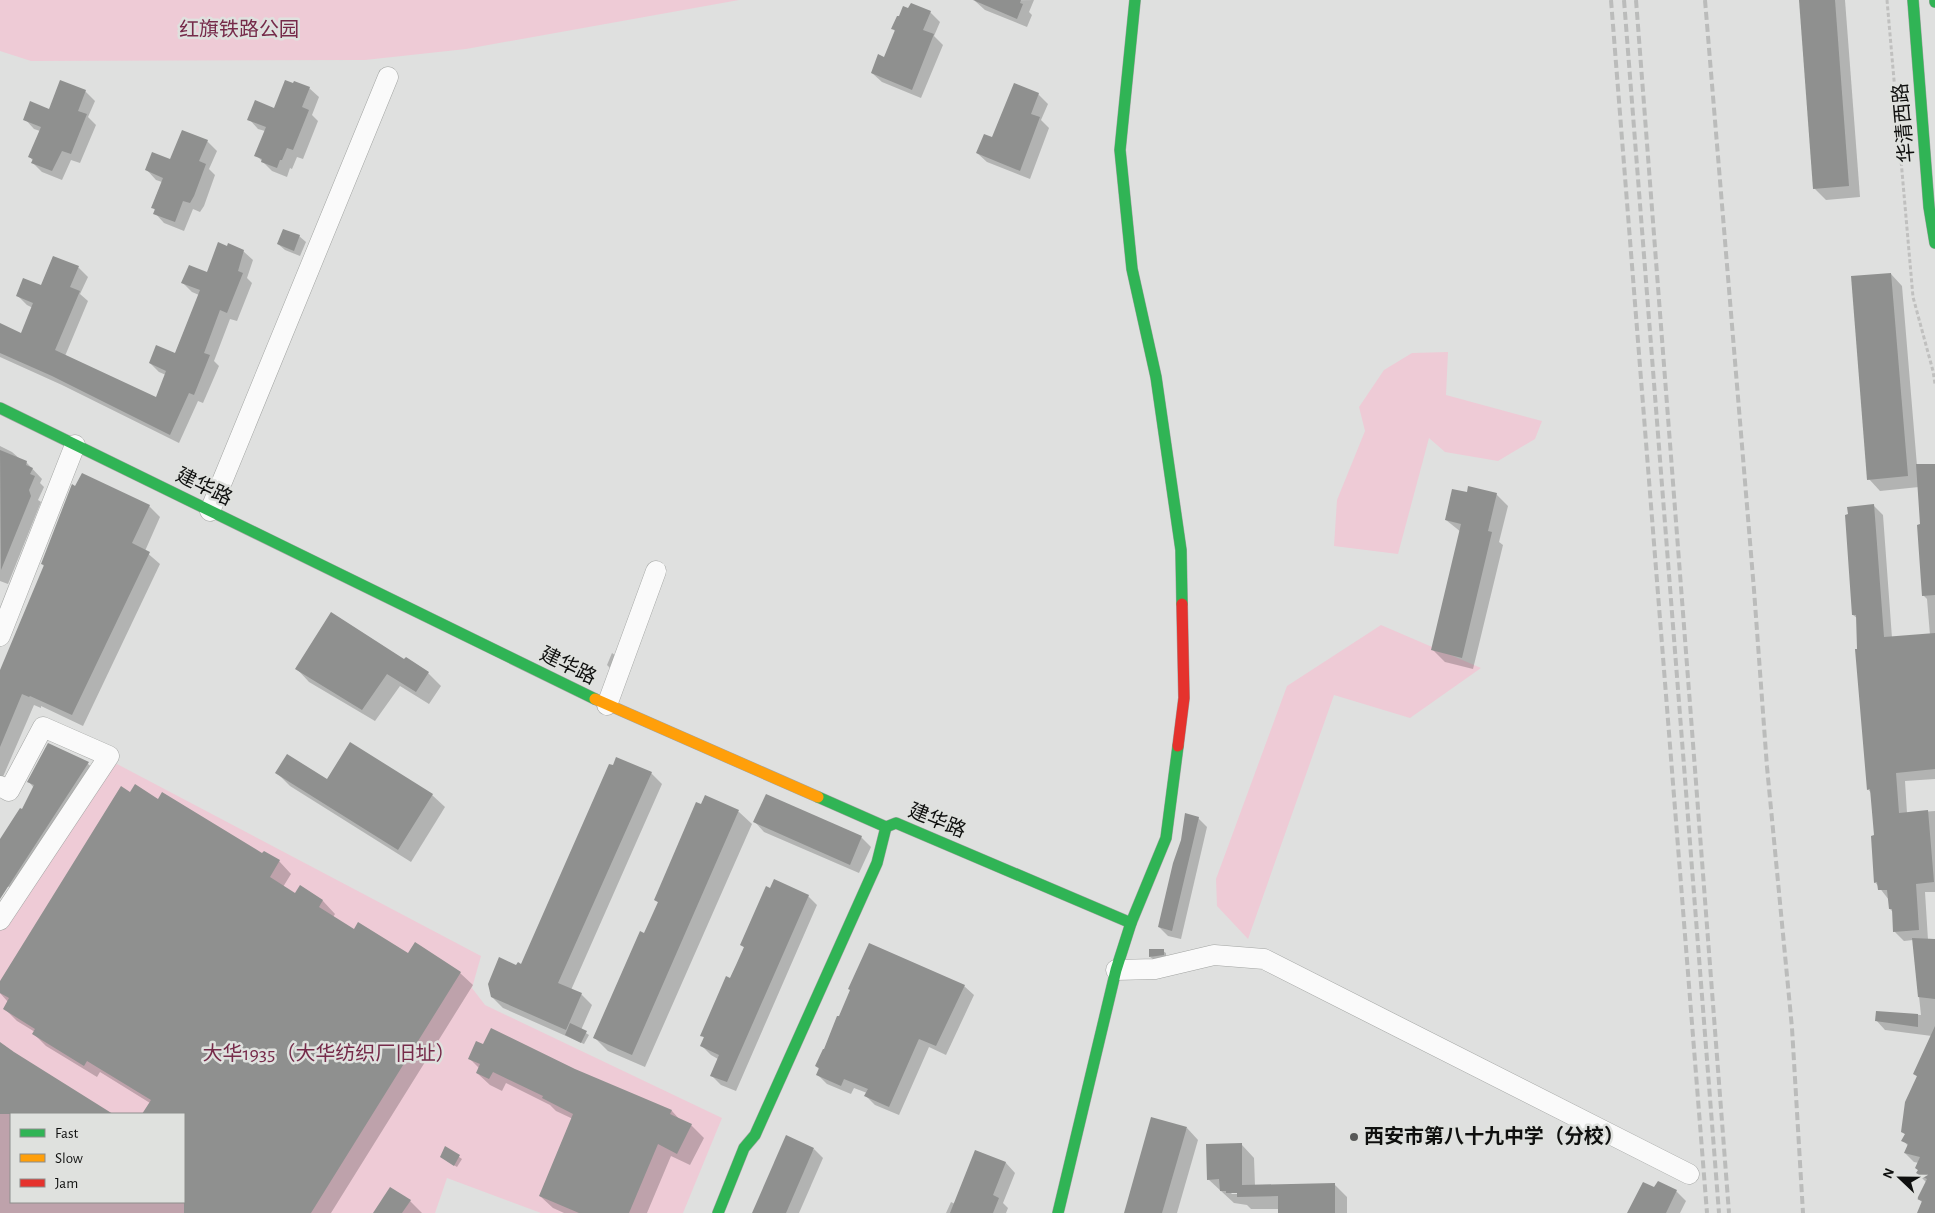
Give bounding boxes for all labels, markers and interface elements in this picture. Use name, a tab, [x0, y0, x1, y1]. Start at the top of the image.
park label: 红旗铁路公园	[179, 18, 299, 40]
street label: 华清西路	[1890, 82, 1917, 164]
street label: 建华路	[173, 464, 236, 509]
street label: 建华路	[537, 643, 600, 688]
street label: 建华路	[905, 800, 969, 842]
park label: 大华1935（大华纺织厂旧址）	[203, 1042, 455, 1064]
legend	[10, 1113, 185, 1203]
place label: 西安市第八十九中学（分校）	[1364, 1125, 1624, 1147]
text: Fast	[55, 1126, 79, 1141]
marker: 西安市第八十九中学（分校）	[1348, 1131, 1360, 1143]
text: Slow	[55, 1151, 83, 1166]
north arrow	[1875, 1153, 1925, 1203]
text: N	[1881, 1166, 1897, 1181]
text: Jam	[55, 1176, 78, 1191]

